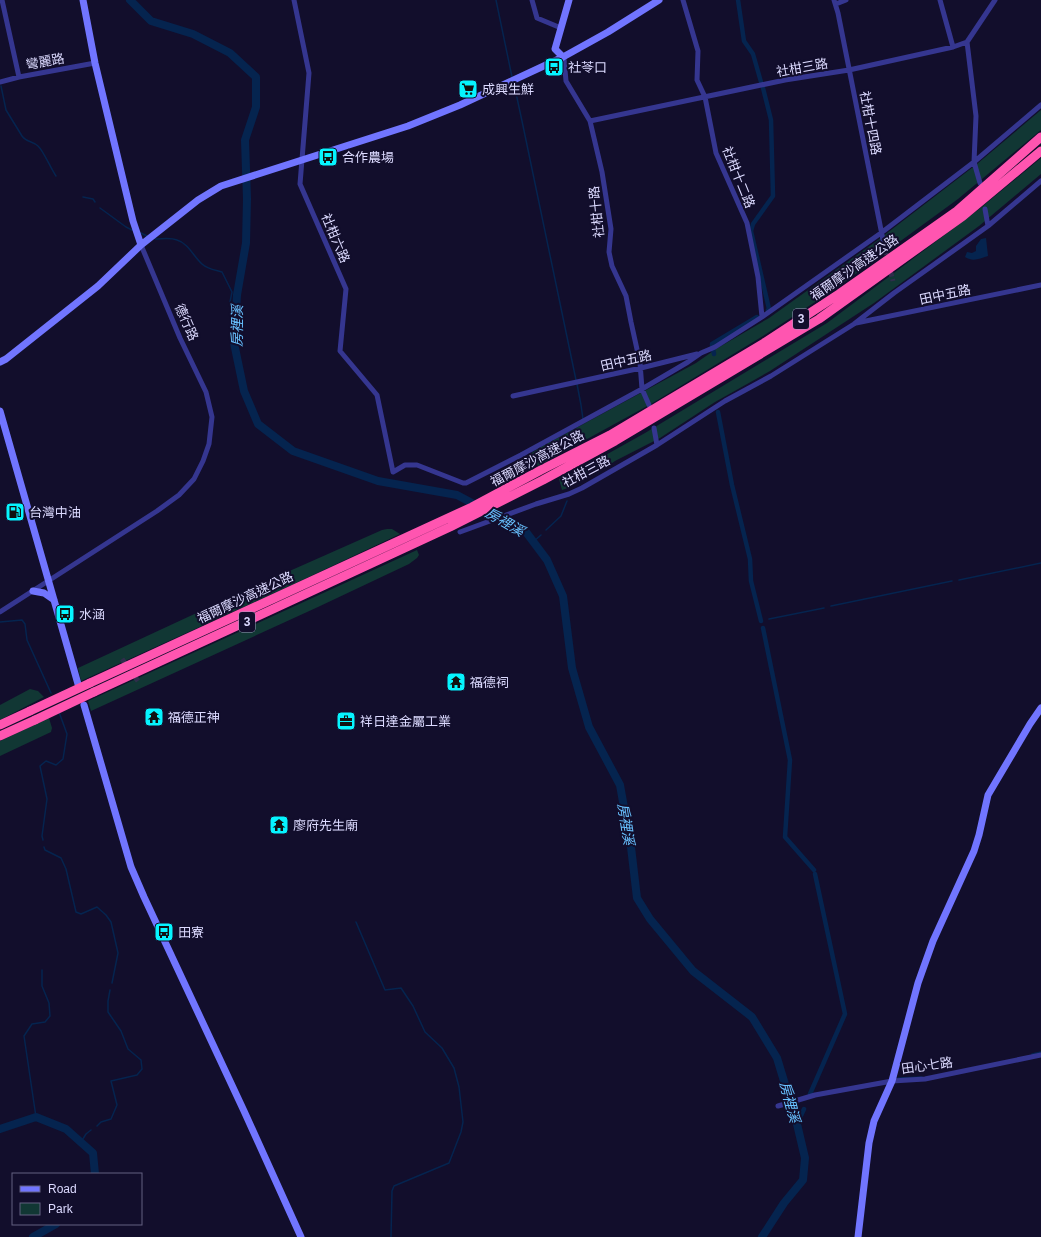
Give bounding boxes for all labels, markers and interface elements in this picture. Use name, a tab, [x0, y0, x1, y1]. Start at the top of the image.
street label: 彎麗路	[25, 51, 66, 72]
bus stop icon: 社苓口	[543, 56, 565, 78]
street label: 社柑三路	[775, 56, 829, 79]
place label: 社苓口	[568, 60, 607, 75]
supermarket icon: 成興生鮮	[457, 78, 479, 100]
place label: 成興生鮮	[482, 82, 534, 97]
street label: 社柑十四路	[857, 90, 884, 156]
street label: 社柑十二路	[719, 144, 758, 210]
bus stop icon: 合作農場	[317, 146, 339, 168]
place label: 合作農場	[342, 150, 394, 165]
street label: 社柑十路	[586, 185, 607, 239]
street label: 社柑六路	[318, 211, 353, 265]
street label: 福爾摩沙高速公路	[807, 231, 901, 303]
street label: 田中五路	[918, 282, 972, 307]
street label: 德行路	[172, 301, 201, 343]
water label: 房裡溪	[229, 303, 245, 347]
road number: 3	[793, 309, 809, 329]
street label: 田中五路	[599, 347, 653, 374]
street label: 福爾摩沙高速公路	[488, 427, 587, 489]
street label: 社柑三路	[560, 453, 613, 490]
fuel station icon: 台灣中油	[4, 501, 26, 523]
place label: 台灣中油	[29, 505, 81, 520]
water label: 房裡溪	[483, 505, 529, 540]
street label: 福爾摩沙高速公路	[195, 569, 296, 626]
bus stop icon: 水涵	[54, 603, 76, 625]
place label: 水涵	[79, 607, 105, 622]
road number: 3	[239, 612, 255, 632]
temple icon: 福德祠	[445, 671, 467, 693]
place label: 福德祠	[470, 675, 509, 690]
temple icon: 福德正神	[143, 706, 165, 728]
place label: 福德正神	[168, 710, 220, 725]
office icon: 祥日達金屬工業	[335, 710, 357, 732]
place label: 祥日達金屬工業	[360, 714, 451, 729]
water label: 房裡溪	[615, 802, 637, 848]
temple icon: 廖府先生廟	[268, 814, 290, 836]
place label: 廖府先生廟	[293, 818, 358, 833]
bus stop icon: 田寮	[153, 921, 175, 943]
place label: 田寮	[178, 925, 204, 940]
street label: 田心七路	[900, 1054, 954, 1077]
water label: 房裡溪	[777, 1080, 804, 1126]
legend	[12, 1173, 142, 1225]
text: Road	[48, 1182, 77, 1196]
text: Park	[48, 1202, 74, 1216]

